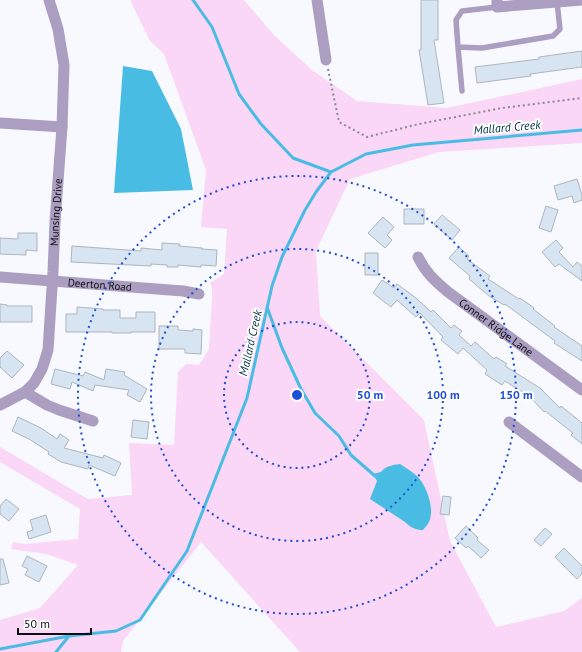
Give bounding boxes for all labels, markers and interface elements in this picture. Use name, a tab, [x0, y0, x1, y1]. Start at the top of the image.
water label: Mallard Creek	[473, 117, 542, 137]
street label: Munsing Drive	[47, 177, 65, 246]
street label: Deerton Road	[67, 275, 132, 294]
street label: Conner Ridge Lane	[456, 295, 536, 359]
water label: Mallard Creek	[235, 308, 265, 377]
text: 50 m	[357, 387, 383, 402]
text: 100 m	[426, 387, 460, 402]
text: 150 m	[499, 387, 533, 402]
centre of rings	[290, 388, 304, 402]
scale bar	[18, 610, 91, 636]
text: 50 m	[24, 616, 50, 631]

